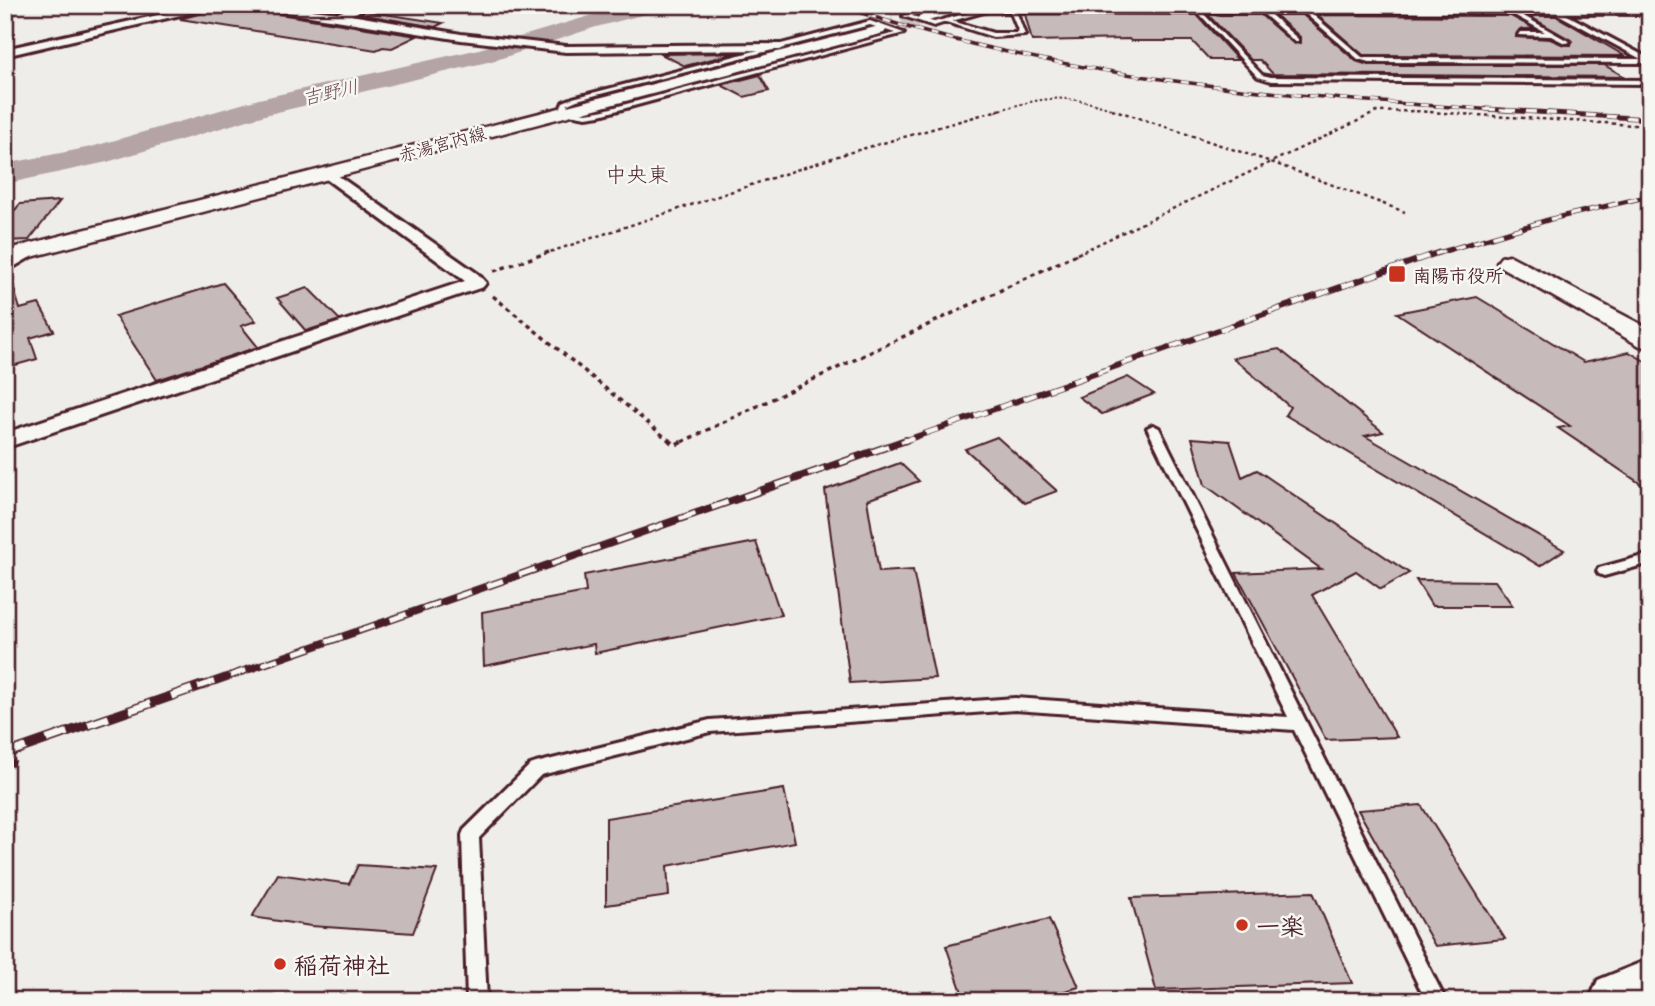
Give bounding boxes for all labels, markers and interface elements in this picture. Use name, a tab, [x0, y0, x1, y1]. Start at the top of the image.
water label: 吉野川	[299, 71, 361, 111]
street label: 赤湯宮内線	[395, 118, 489, 168]
district label: 中央東	[606, 157, 669, 189]
place label: 南陽市役所	[1413, 261, 1503, 288]
marker: 南陽市役所	[1387, 264, 1407, 284]
place label: 一楽	[1256, 907, 1304, 943]
marker: 一楽	[1234, 917, 1250, 933]
place label: 稲荷神社	[294, 946, 390, 982]
marker: 稲荷神社	[272, 956, 288, 972]

